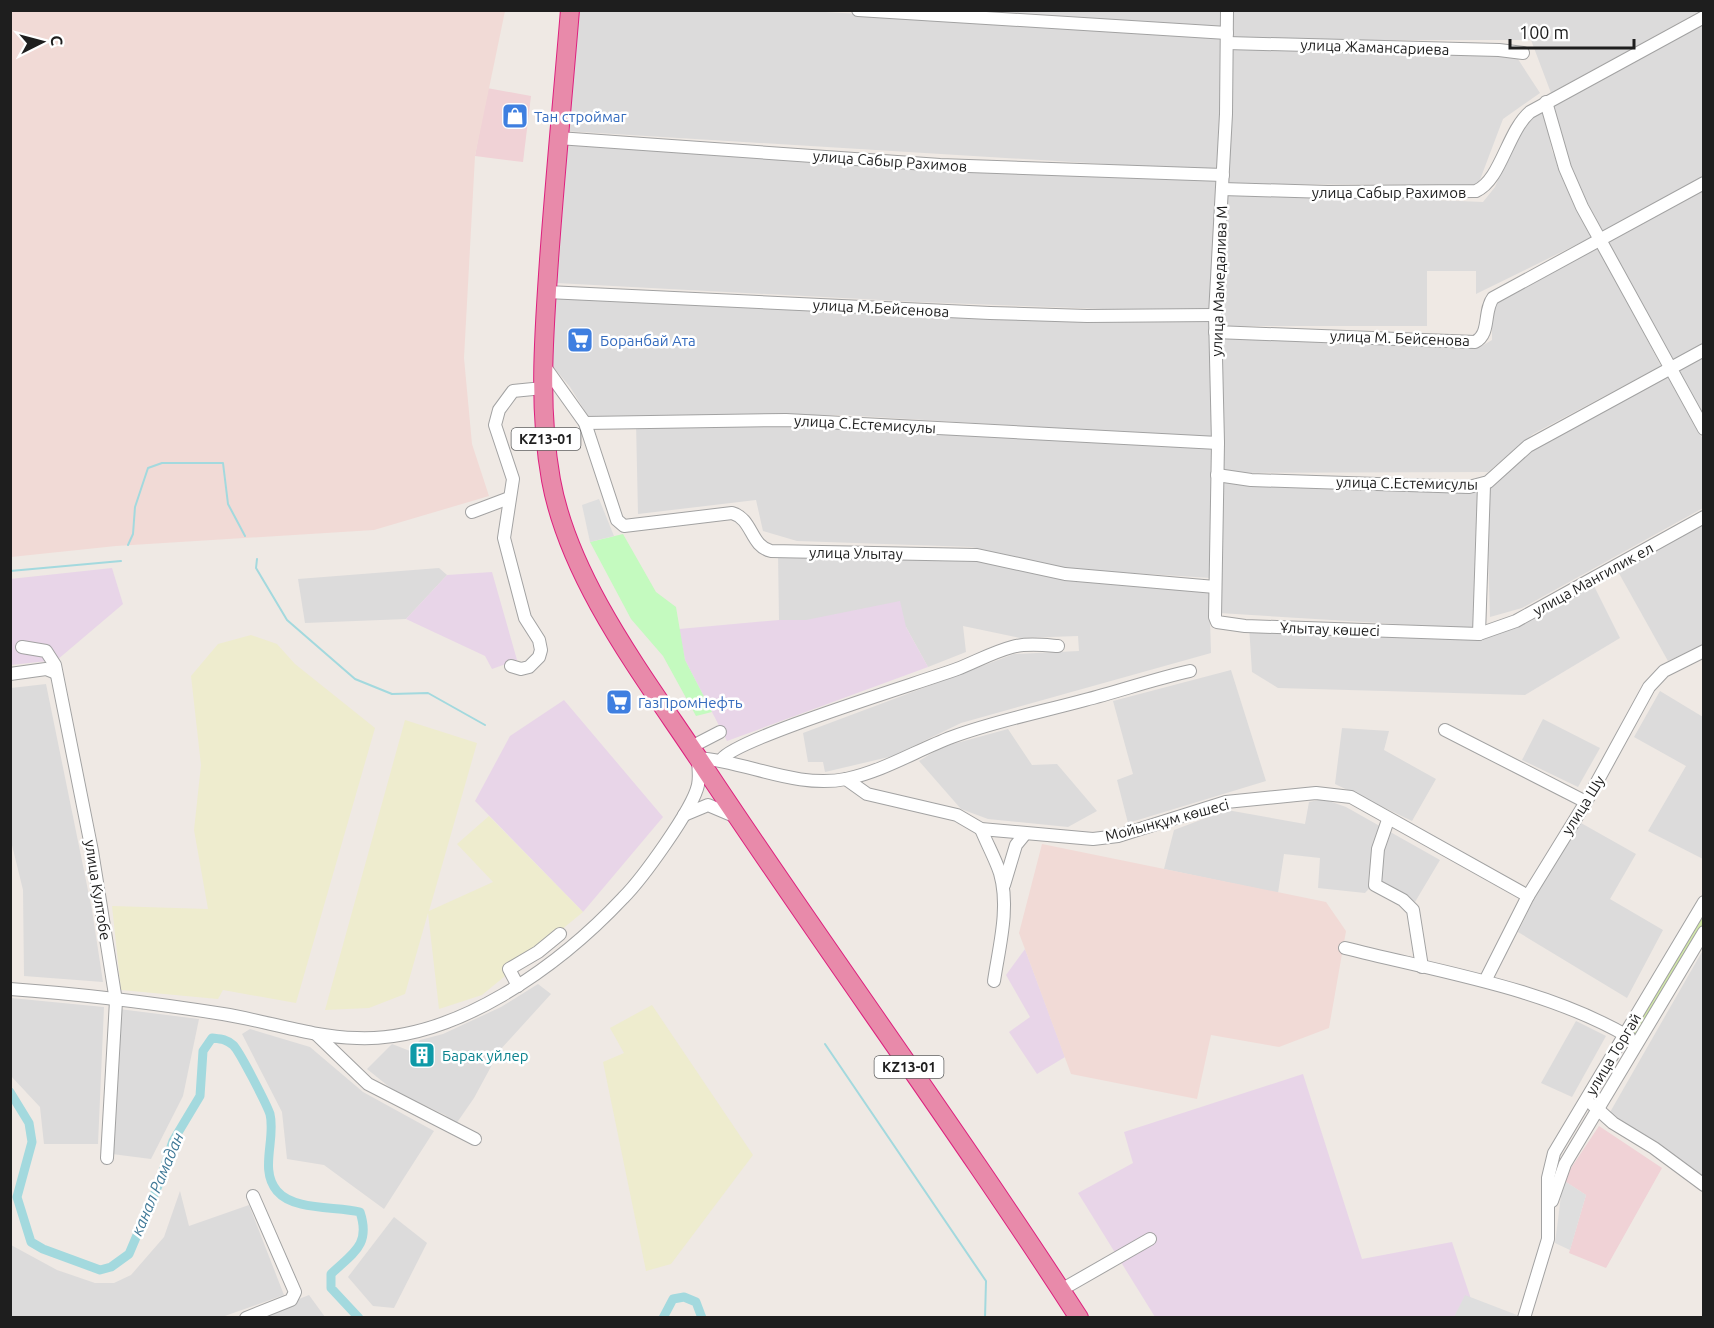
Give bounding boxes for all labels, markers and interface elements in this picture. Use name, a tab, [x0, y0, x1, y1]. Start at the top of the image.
north arrow	[12, 12, 72, 72]
scale bar	[1510, 12, 1634, 50]
text: 100 m	[1519, 22, 1569, 42]
text: С	[47, 34, 66, 46]
street label: улица Жамансариева	[1300, 36, 1450, 58]
shop icon: Тан строймаг	[500, 101, 530, 131]
place label: Тан строймаг	[534, 108, 627, 125]
street label: улица Сабыр Рахимов	[812, 147, 968, 175]
street label: улица Сабыр Рахимов	[1312, 184, 1466, 201]
street label: улица Мамедалива М	[1208, 205, 1230, 357]
street label: улица М.Бейсенова	[812, 296, 950, 320]
supermarket icon: Боранбай Ата	[565, 325, 595, 355]
street label: улица М. Бейсенова	[1330, 327, 1470, 349]
place label: Боранбай Ата	[600, 332, 696, 349]
street label: улица С.Естемисулы	[794, 412, 936, 436]
road number: KZ13-01	[512, 428, 580, 450]
street label: улица С.Естемисулы	[1336, 473, 1478, 493]
street label: улица Мангилик ел	[1530, 539, 1656, 619]
street label: улица Улытау	[809, 544, 903, 562]
street label: Ұлытау көшесі	[1280, 619, 1380, 639]
supermarket icon: ГазПромНефть	[604, 687, 634, 717]
place label: ГазПромНефть	[638, 694, 743, 711]
street label: улица Шу	[1558, 772, 1608, 838]
street label: Мойынқұм көшесі	[1103, 795, 1231, 845]
street label: улица Култобе	[82, 839, 114, 941]
street label: улица Торгай	[1582, 1010, 1644, 1098]
building icon: Барак уйлер	[407, 1040, 437, 1070]
place label: Барак уйлер	[442, 1047, 529, 1064]
road number: KZ13-01	[874, 1056, 944, 1078]
water label: канал Рамадан	[127, 1130, 187, 1238]

